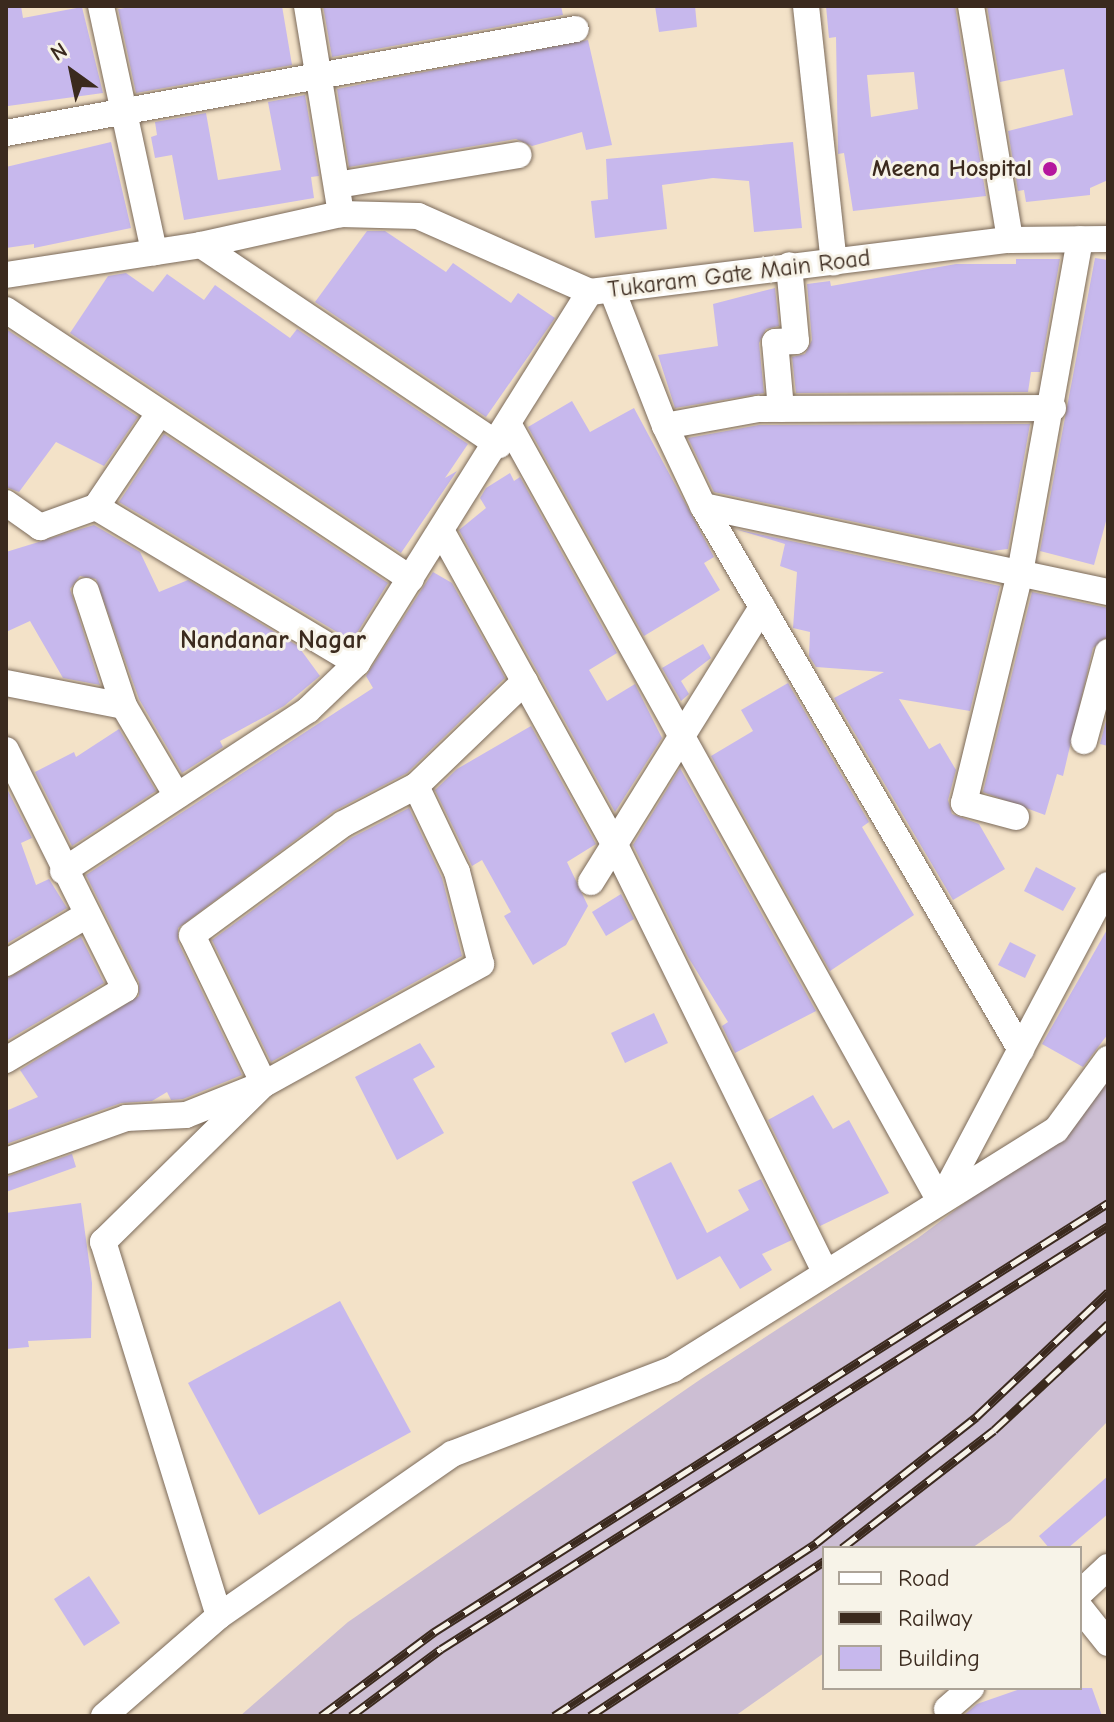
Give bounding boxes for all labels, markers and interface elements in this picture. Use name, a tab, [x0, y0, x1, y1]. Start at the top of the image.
north arrow	[32, 32, 112, 112]
text: N	[46, 37, 72, 67]
place label: Meena Hospital	[872, 155, 1032, 183]
marker: Meena Hospital	[1039, 158, 1061, 180]
street label: Tukaram Gate Main Road	[606, 244, 872, 304]
district label: Nandanar Nagar	[180, 625, 366, 657]
legend	[822, 1546, 1082, 1690]
text: Road	[898, 1564, 950, 1592]
text: Railway	[898, 1604, 972, 1632]
text: Building	[898, 1644, 980, 1672]

